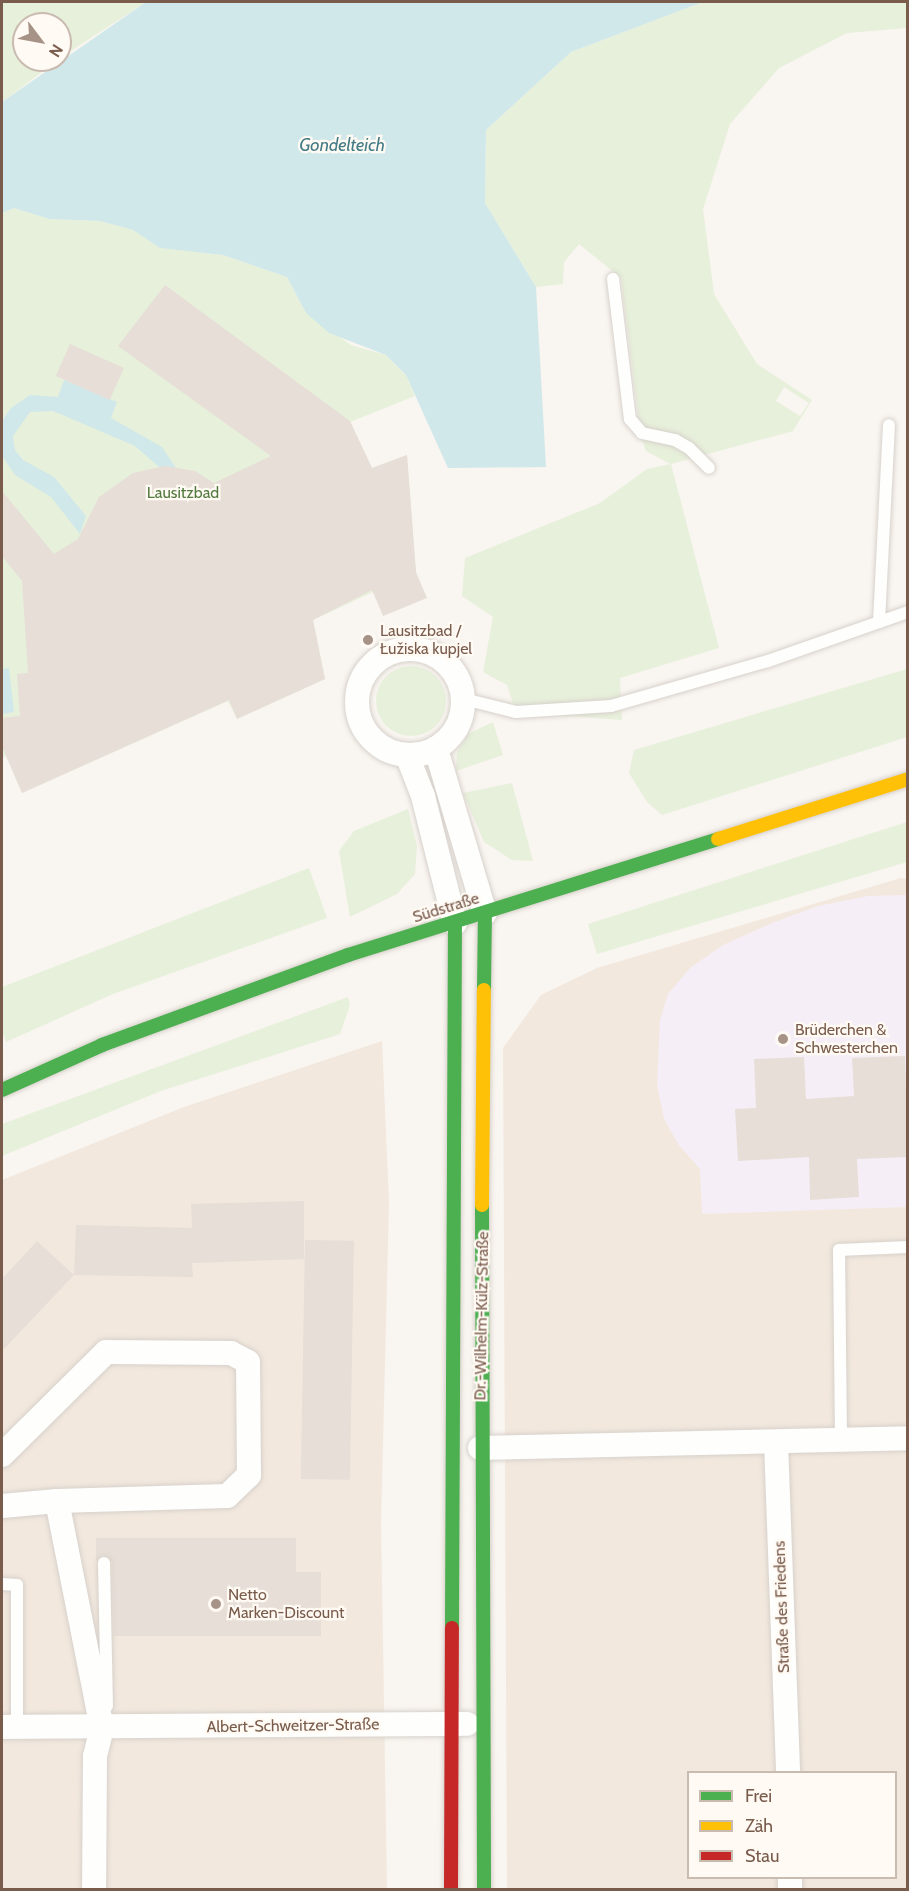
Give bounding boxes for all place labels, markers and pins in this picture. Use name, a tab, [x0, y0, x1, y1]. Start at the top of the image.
place label: Lausitzbad / Łužiska kupjel	[380, 621, 472, 659]
marker: Lausitzbad / Łužiska kupjel	[361, 633, 375, 647]
place label: Brüderchen & Schwesterchen	[795, 1020, 898, 1058]
marker: Brüderchen & Schwesterchen	[776, 1032, 790, 1046]
place label: Netto Marken-Discount	[228, 1585, 344, 1623]
marker: Netto Marken-Discount	[209, 1597, 223, 1611]

